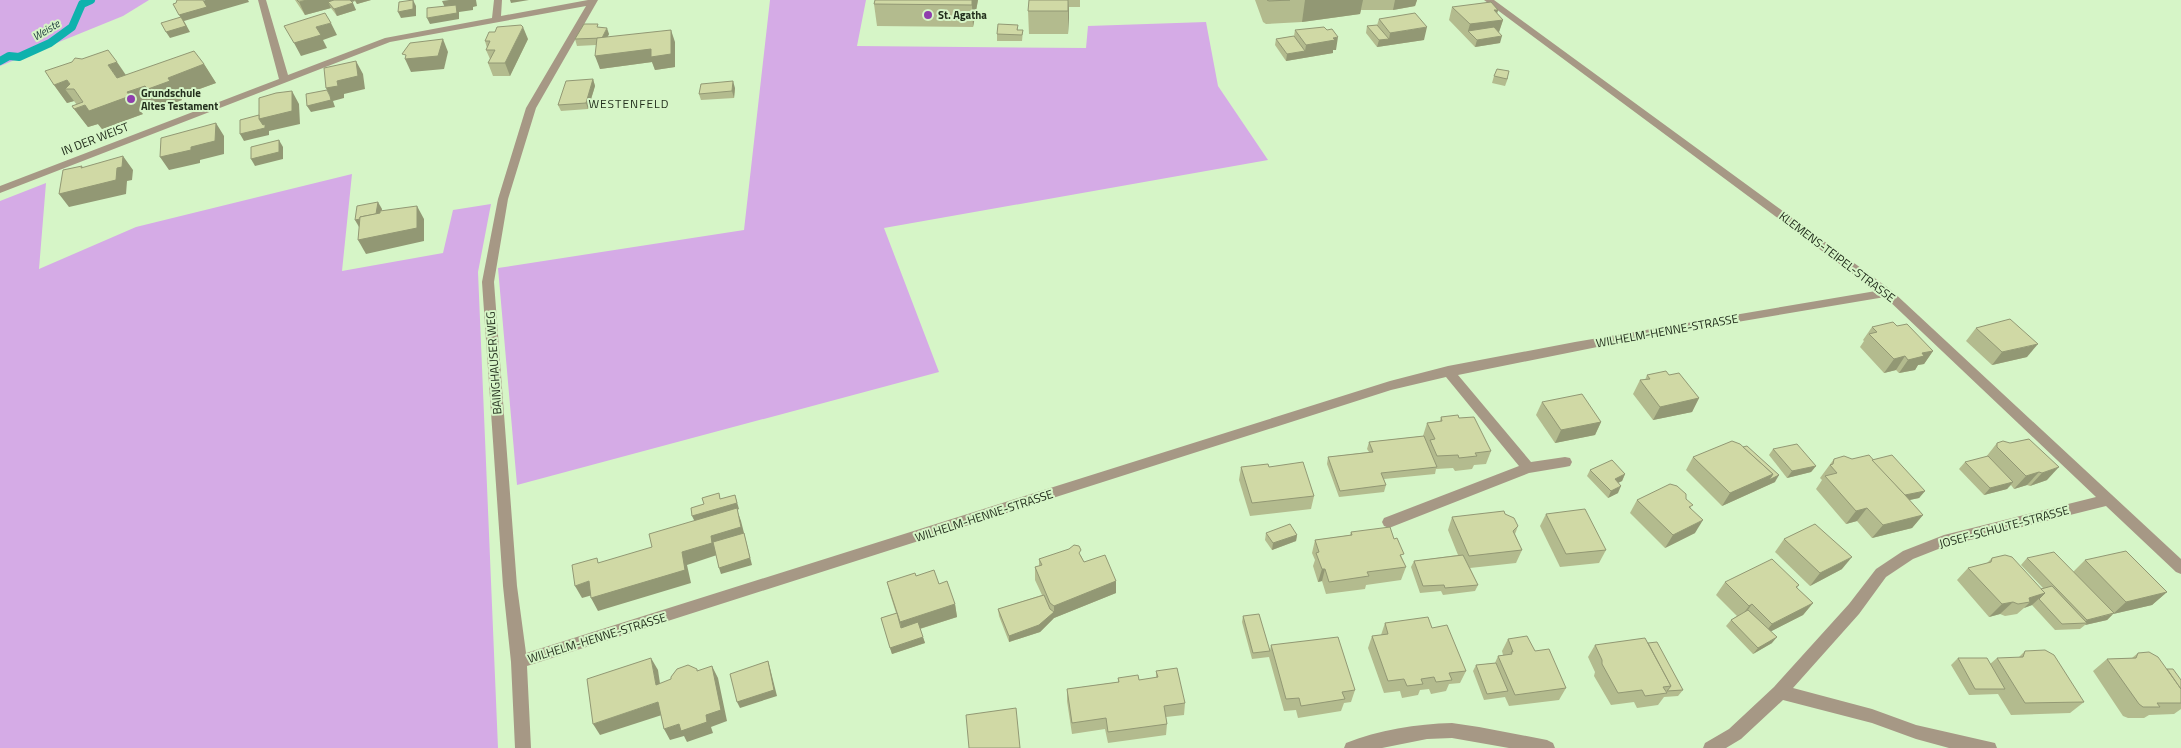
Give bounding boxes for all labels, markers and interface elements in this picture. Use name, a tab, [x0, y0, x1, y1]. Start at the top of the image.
place label: St. Agatha	[938, 7, 987, 23]
marker: St. Agatha	[922, 9, 934, 21]
water label: Weiste	[29, 15, 64, 44]
place label: Grundschule Altes Testament	[141, 85, 218, 114]
marker: Grundschule Altes Testament	[125, 93, 137, 105]
district label: WESTENFELD	[588, 94, 670, 113]
street label: IN DER WEIST	[58, 117, 132, 160]
street label: KLEMENS-TEIPEL-STRASSE	[1775, 206, 1900, 307]
street label: WILHELM-HENNE-STRASSE	[1594, 309, 1740, 352]
street label: BAINGHAUSER WEG	[480, 311, 507, 415]
street label: WILHELM-HENNE-STRASSE	[912, 484, 1056, 547]
street label: JOSEF-SCHULTE-STRASSE	[1937, 500, 2071, 553]
street label: WILHELM-HENNE-STRASSE	[525, 607, 669, 668]

